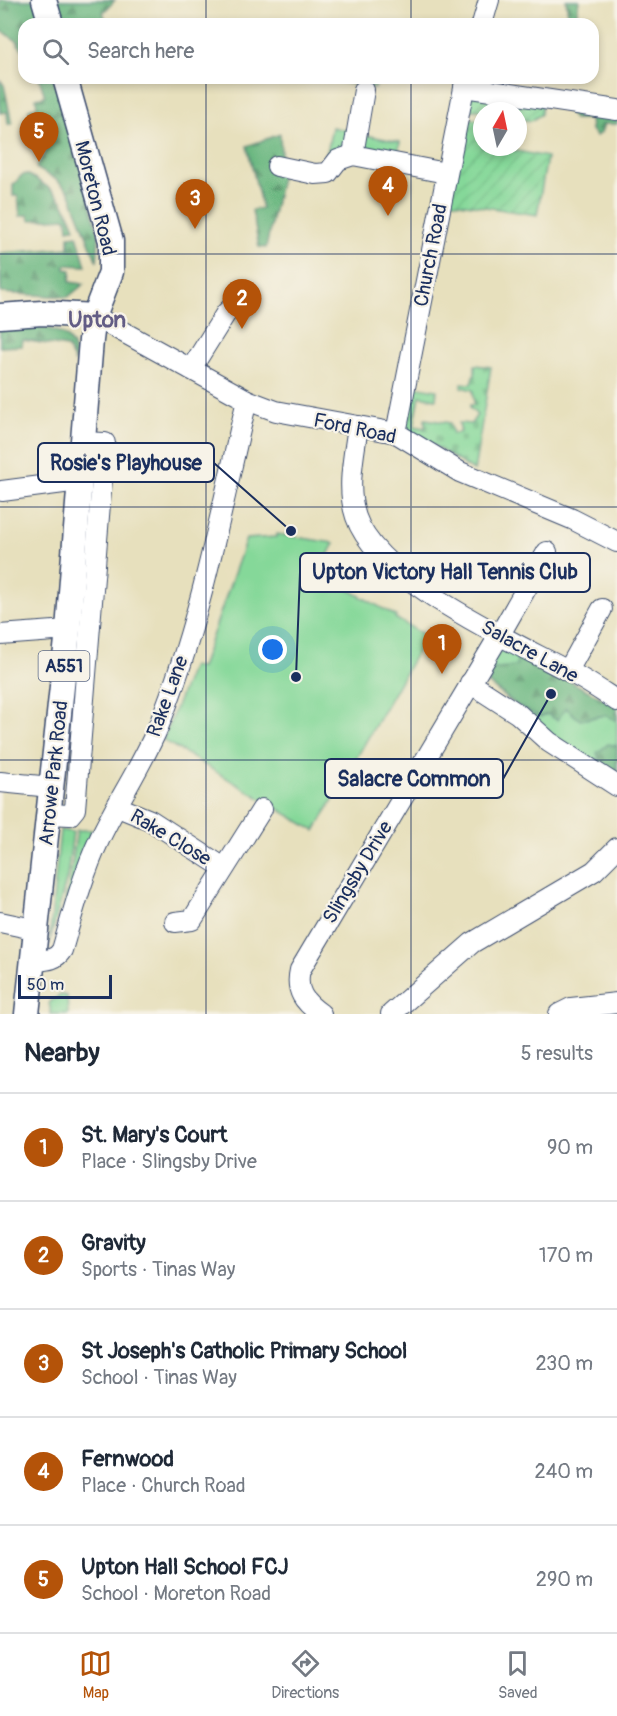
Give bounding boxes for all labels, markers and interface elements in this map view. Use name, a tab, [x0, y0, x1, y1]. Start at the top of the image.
search box	[18, 18, 599, 84]
icon: search	[39, 35, 72, 68]
text: Search here	[87, 37, 194, 65]
north arrow	[473, 102, 527, 156]
pin: 5	[20, 112, 58, 162]
street label: Moreton Road	[69, 138, 122, 258]
pin: 4	[368, 166, 408, 216]
pin: 3	[176, 180, 214, 229]
street label: Church Road	[408, 202, 453, 309]
pin: 2	[222, 280, 262, 329]
district label: Upton	[68, 306, 126, 334]
street label: Ford Road	[311, 408, 399, 449]
callout: Rosie's Playhouse	[38, 443, 214, 482]
text: Rosie's Playhouse	[50, 450, 203, 477]
callout: Upton Victory Hall Tennis Club	[300, 553, 590, 592]
text: Upton Victory Hall Tennis Club	[312, 559, 578, 586]
street label: Salacre Lane	[477, 614, 583, 688]
pin: 1	[422, 624, 462, 674]
your location	[258, 635, 287, 664]
road number: A551	[38, 651, 90, 681]
street label: Rake Lane	[141, 652, 194, 740]
street label: Arrowe Park Road	[33, 699, 74, 847]
callout: Salacre Common	[325, 759, 503, 798]
text: Salacre Common	[337, 766, 491, 793]
street label: Rake Close	[126, 804, 216, 871]
street label: Slingsby Drive	[317, 816, 398, 928]
scale bar	[18, 972, 112, 1000]
text: 50 m	[27, 975, 64, 995]
text: Nearby	[24, 1037, 100, 1069]
text: 5 results	[521, 1041, 593, 1066]
text: St. Mary's Court	[81, 1121, 227, 1149]
text: 1	[40, 1135, 47, 1160]
text: 90 m	[547, 1135, 593, 1160]
text: Place · Slingsby Drive	[81, 1149, 257, 1174]
text: Gravity	[81, 1229, 146, 1257]
text: 2	[38, 1243, 49, 1268]
text: 170 m	[539, 1243, 593, 1268]
text: Sports · Tinas Way	[81, 1257, 235, 1282]
text: St Joseph's Catholic Primary School	[81, 1337, 407, 1365]
text: 3	[38, 1351, 49, 1376]
text: 230 m	[536, 1351, 593, 1376]
text: School · Tinas Way	[81, 1365, 237, 1390]
text: Fernwood	[81, 1445, 174, 1473]
text: 4	[38, 1459, 49, 1484]
text: 240 m	[534, 1459, 593, 1484]
text: Place · Church Road	[81, 1473, 245, 1498]
text: Upton Hall School FCJ	[81, 1553, 288, 1581]
text: 5	[38, 1567, 49, 1592]
text: 290 m	[536, 1567, 593, 1592]
text: School · Moreton Road	[81, 1581, 271, 1606]
tab: Map	[79, 1647, 112, 1703]
tab: Directions	[271, 1647, 339, 1703]
tab: Saved	[498, 1647, 538, 1703]

